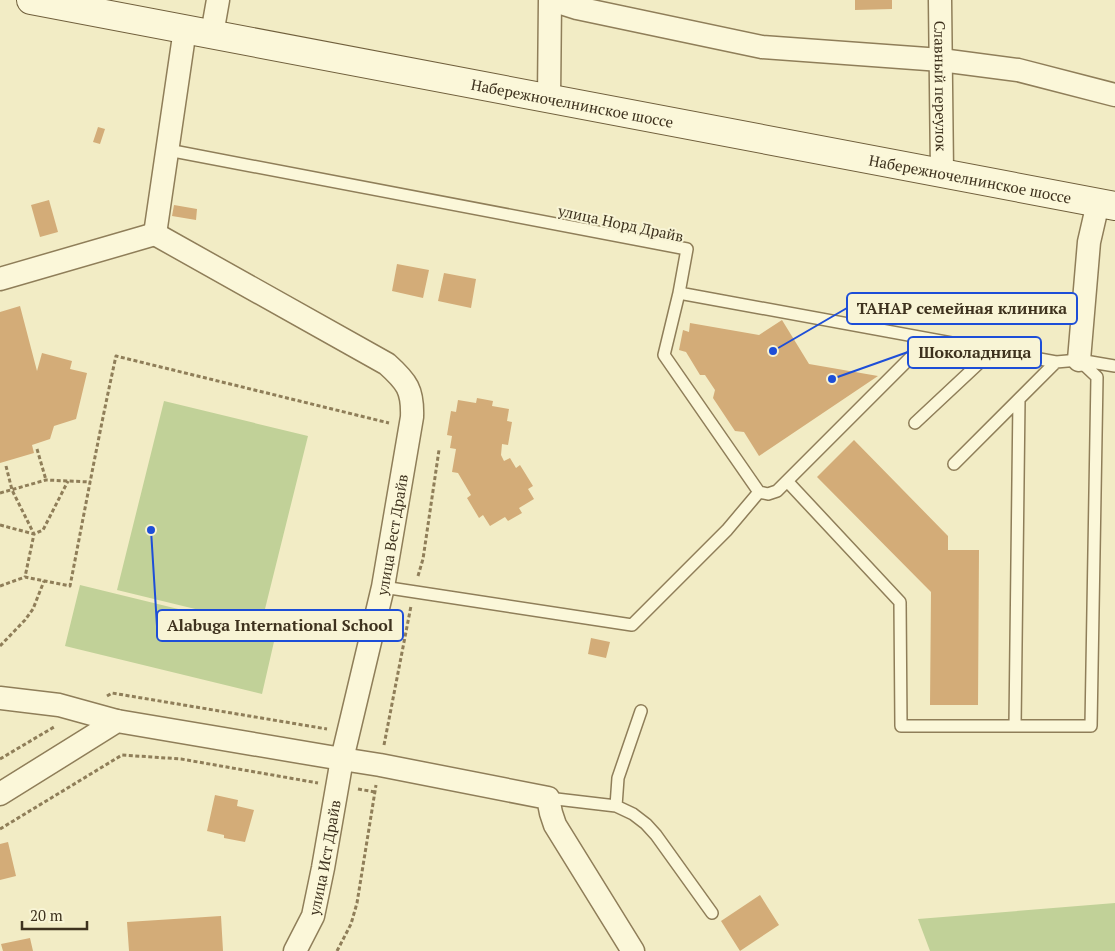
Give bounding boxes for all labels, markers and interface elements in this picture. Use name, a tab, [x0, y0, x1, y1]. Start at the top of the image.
street label: Славный переулок	[930, 21, 952, 152]
street label: Набережночелнинское шоссе	[469, 74, 675, 132]
street label: Набережночелнинское шоссе	[867, 149, 1073, 207]
street label: улица Норд Драйв	[555, 200, 686, 246]
callout: ТАНАР семейная клиника	[847, 293, 1077, 324]
text: ТАНАР семейная клиника	[857, 297, 1067, 319]
callout: Шоколадница	[908, 337, 1041, 368]
text: Шоколадница	[919, 341, 1032, 363]
street label: улица Вест Драйв	[371, 472, 412, 598]
callout: Alabuga International School	[157, 610, 403, 641]
text: Alabuga International School	[167, 614, 393, 636]
street label: улица Ист Драйв	[303, 798, 345, 918]
scale bar	[22, 898, 88, 930]
text: 20 m	[30, 905, 63, 925]

